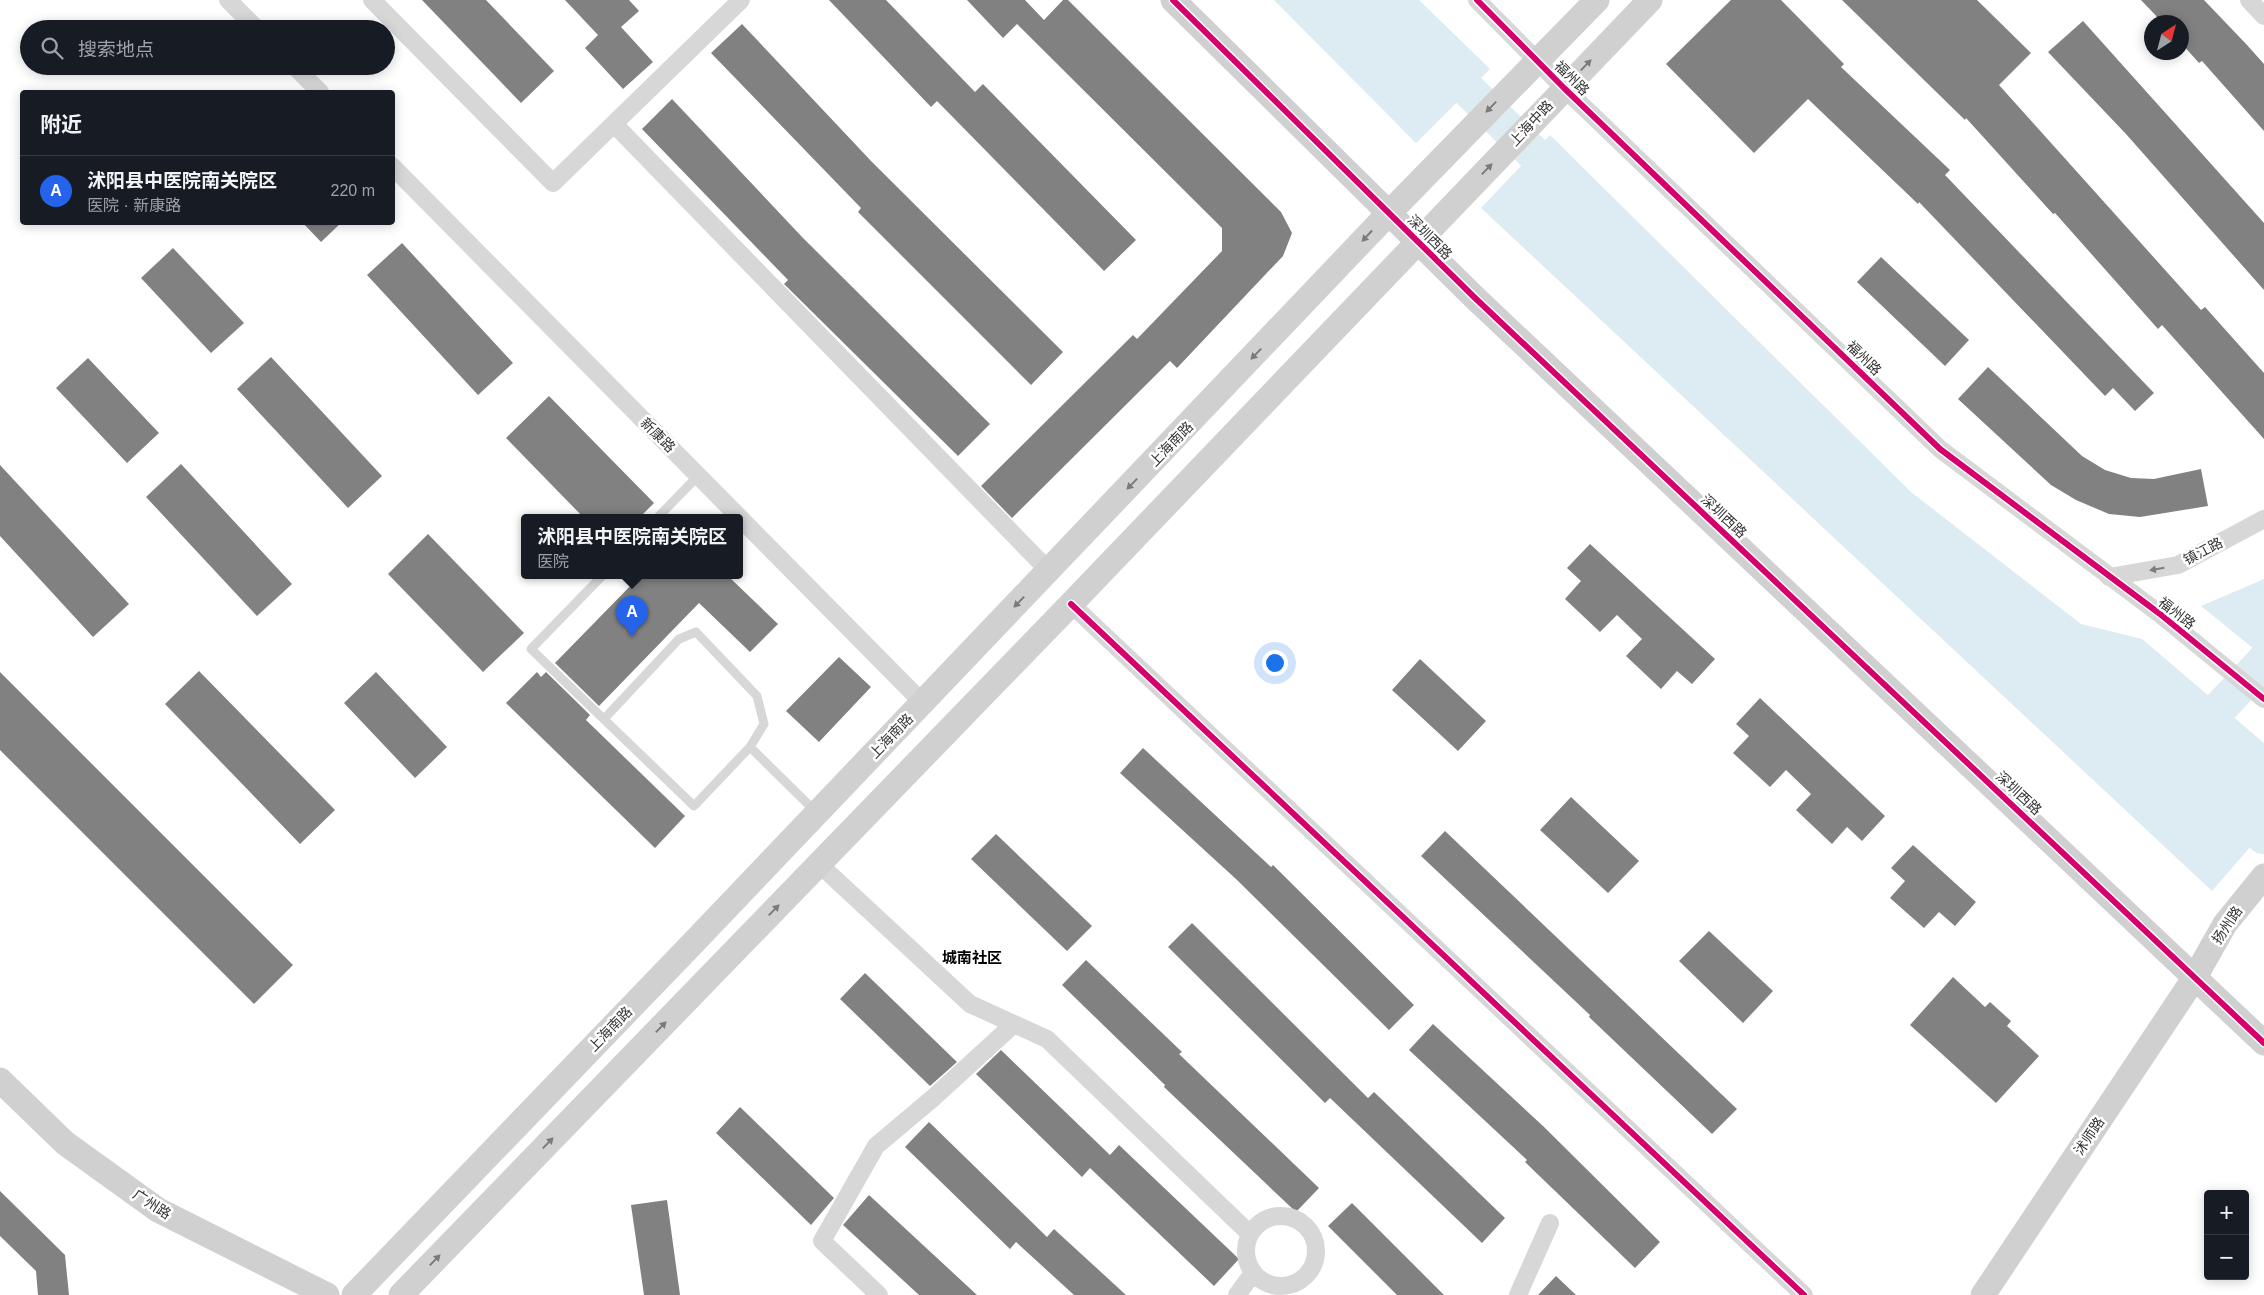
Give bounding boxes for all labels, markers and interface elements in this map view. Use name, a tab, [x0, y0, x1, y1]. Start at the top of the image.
north arrow	[2144, 15, 2189, 60]
search box	[20, 20, 395, 75]
icon: search	[38, 34, 66, 62]
text: 搜索地点	[78, 39, 154, 60]
street label: 福州路	[1551, 57, 1593, 99]
one-way arrow	[1580, 60, 1592, 72]
street label: 上海中路	[1506, 97, 1556, 149]
one-way arrow	[1485, 101, 1497, 113]
text: 附近	[40, 113, 82, 136]
one-way arrow	[1481, 163, 1493, 175]
text: 沭阳县中医院南关院区	[87, 170, 277, 191]
text: A	[50, 182, 62, 199]
text: 220 m	[331, 182, 375, 199]
text: 医院 · 新康路	[87, 197, 181, 214]
street label: 深圳西路	[1405, 212, 1455, 262]
one-way arrow	[1361, 229, 1373, 241]
street label: 福州路	[1843, 338, 1885, 378]
one-way arrow	[1250, 348, 1262, 360]
street label: 新康路	[637, 414, 679, 456]
street label: 上海南路	[1146, 418, 1196, 470]
one-way arrow	[1126, 478, 1138, 490]
street label: 深圳西路	[1698, 491, 1750, 541]
popup	[521, 514, 743, 579]
text: 沭阳县中医院南关院区	[537, 526, 727, 547]
street label: 镇江路	[2181, 534, 2225, 568]
text: 医院	[537, 553, 569, 570]
one-way arrow	[2149, 565, 2165, 573]
street label: 福州路	[2156, 594, 2198, 632]
one-way arrow	[1013, 595, 1025, 607]
pin: A	[616, 596, 648, 637]
your location	[1262, 650, 1288, 676]
street label: 上海南路	[866, 710, 916, 762]
street label: 深圳西路	[1993, 768, 2045, 818]
street label: 扬州路	[2209, 903, 2245, 947]
one-way arrow	[768, 904, 780, 916]
district label: 城南社区	[942, 949, 1002, 966]
street label: 上海南路	[585, 1003, 635, 1055]
one-way arrow	[655, 1021, 667, 1033]
street label: 沭师路	[2071, 1114, 2107, 1158]
one-way arrow	[542, 1138, 554, 1150]
street label: 广州路	[130, 1186, 174, 1222]
map controls	[2204, 1190, 2249, 1280]
button: +	[2204, 1190, 2249, 1235]
button: −	[2204, 1235, 2249, 1280]
one-way arrow	[429, 1254, 441, 1266]

